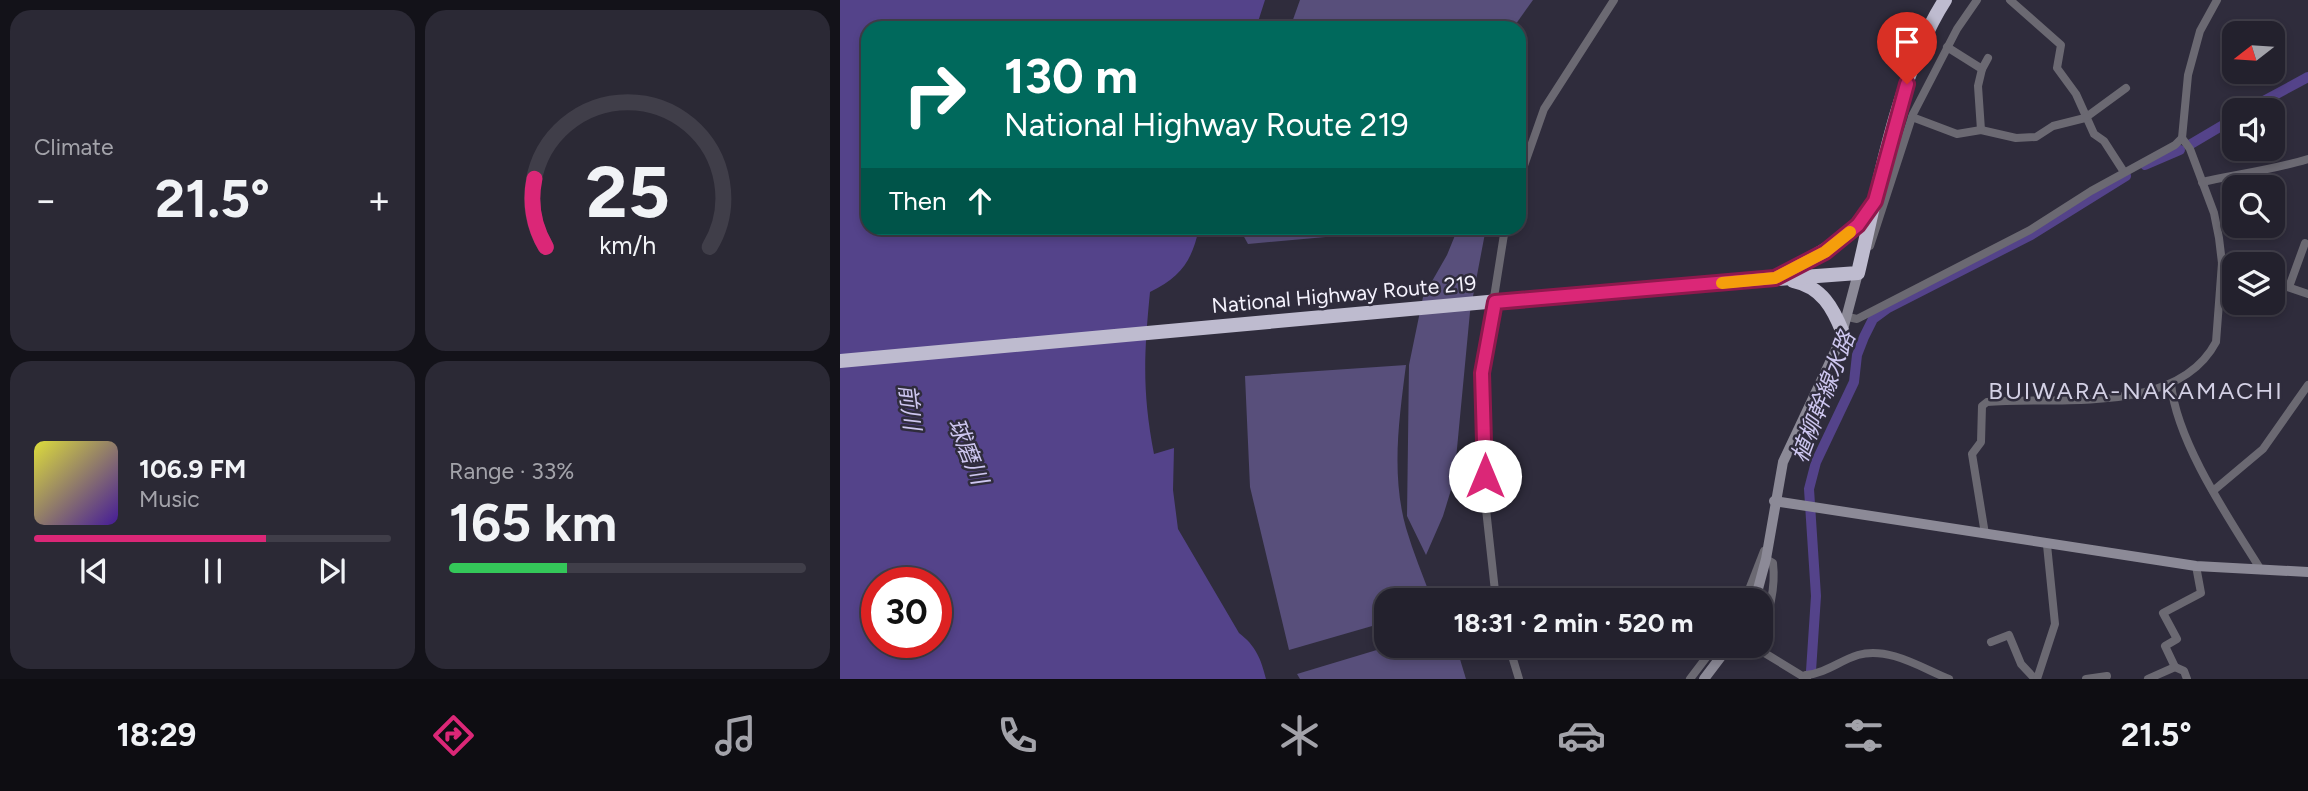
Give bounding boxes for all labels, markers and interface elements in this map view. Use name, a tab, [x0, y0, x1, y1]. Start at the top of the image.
pin	[1877, 12.0, 1937, 84]
north arrow	[2222, 21, 2286, 84]
map controls	[2222, 21, 2285, 315]
icon: arrive	[1888, 23, 1926, 61]
text: 130 m	[1004, 46, 1138, 105]
icon: right	[889, 49, 980, 140]
button: sound	[2222, 98, 2285, 161]
text: National Highway Route 219	[1004, 106, 1409, 144]
text: Climate	[34, 133, 113, 161]
text: 25	[585, 148, 670, 235]
text: 21.5°	[155, 168, 270, 230]
button: search	[2222, 175, 2285, 238]
text: −	[34, 177, 58, 223]
text: +	[367, 177, 391, 223]
icon: ahead	[961, 182, 999, 220]
text: Then	[889, 185, 947, 217]
text: km/h	[599, 229, 656, 259]
button: layers	[2222, 252, 2285, 315]
street label: National Highway Route 219	[1211, 270, 1477, 318]
water label: 植柳幹線水路	[1785, 326, 1862, 466]
district label: BUIWARA-NAKAMACHI	[1988, 376, 2284, 405]
water label: 前川	[893, 382, 927, 435]
water label: 球磨川	[942, 414, 995, 491]
position arrow	[1448, 439, 1522, 513]
text: 106.9 FM	[139, 453, 246, 485]
text: Range · 33%	[449, 457, 574, 485]
text: Music	[139, 485, 200, 513]
text: 165 km	[449, 492, 617, 554]
icon: previous	[75, 552, 113, 590]
icon: pause	[194, 552, 232, 590]
icon: next	[313, 552, 351, 590]
speed limit sign: 30	[861, 567, 952, 658]
text: 18:31 · 2 min · 520 m	[1454, 607, 1693, 639]
icon: directions	[429, 711, 478, 760]
icon: music	[711, 711, 760, 760]
icon: phone	[993, 711, 1042, 760]
icon: climate	[1275, 711, 1324, 760]
icon: car	[1557, 711, 1606, 760]
icon: filters	[1839, 711, 1888, 760]
text: 18:29	[116, 716, 196, 754]
text: 21.5°	[2121, 716, 2192, 754]

